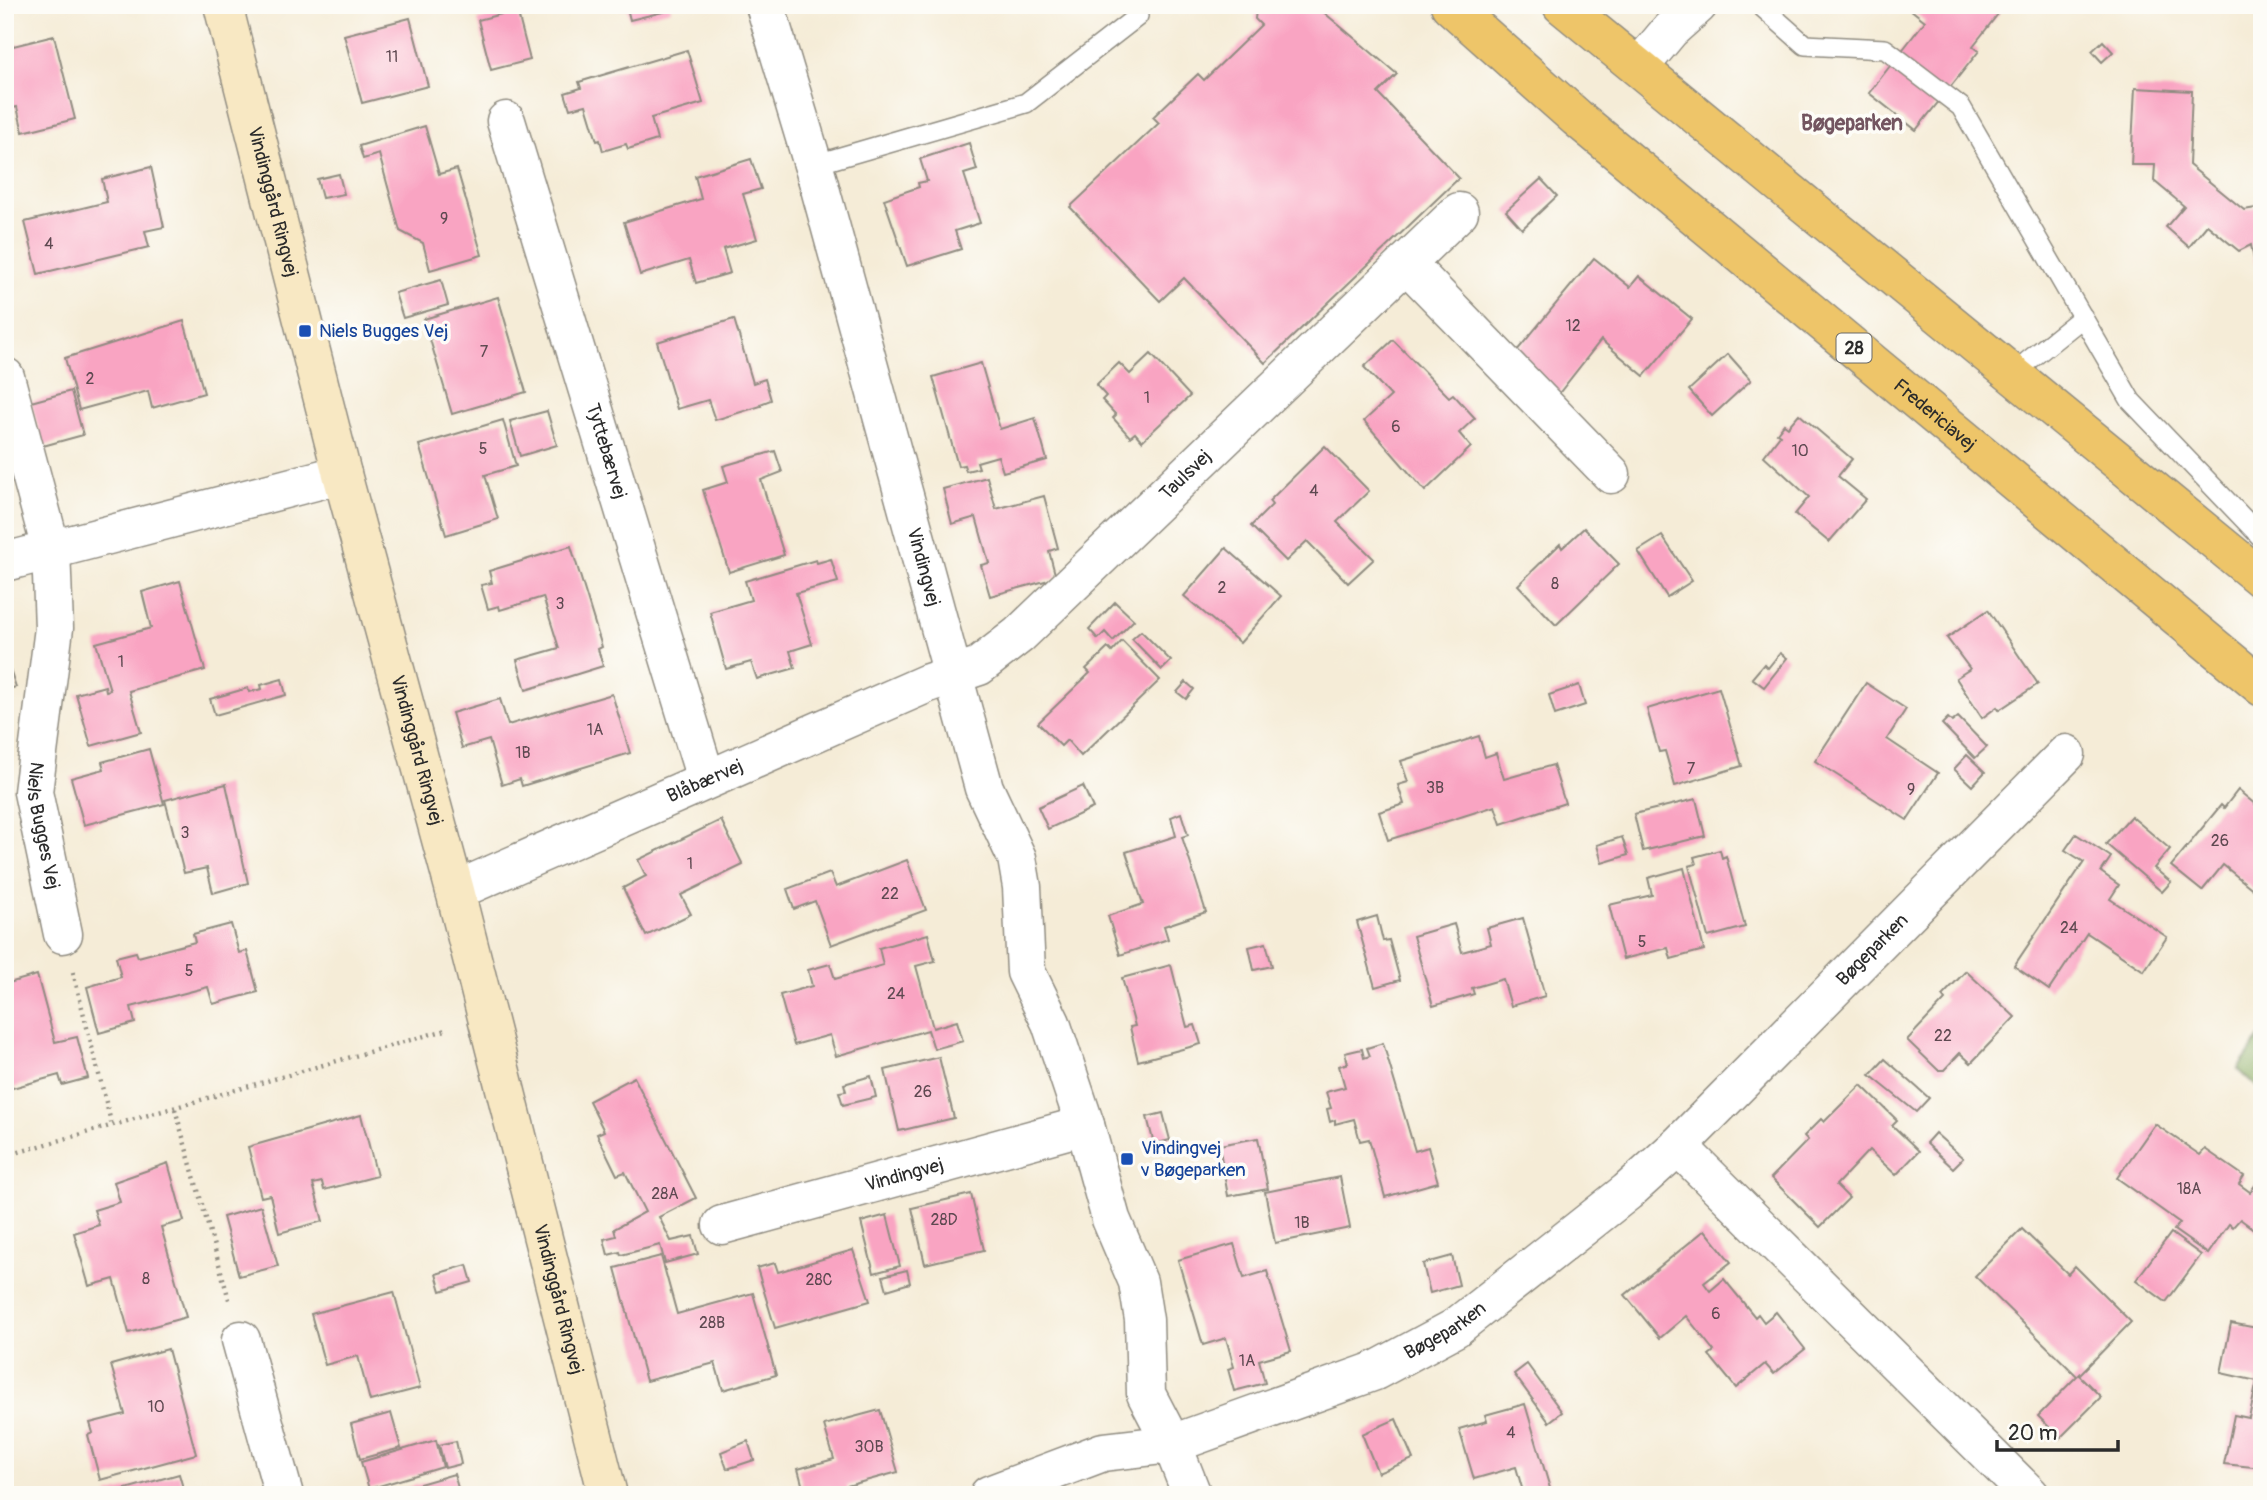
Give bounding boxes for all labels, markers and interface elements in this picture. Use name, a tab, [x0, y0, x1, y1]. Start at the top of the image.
house number: 11	[386, 47, 398, 67]
district label: Bøgeparken	[1801, 110, 1903, 137]
street label: Vindinggård Ringvej	[242, 124, 304, 279]
house number: 9	[440, 209, 448, 229]
house number: 4	[44, 234, 54, 254]
house number: 12	[1565, 316, 1581, 336]
place label: Niels Bugges Vej	[319, 319, 448, 343]
marker: Niels Bugges Vej	[297, 323, 313, 339]
road number: 28	[1836, 334, 1871, 362]
house number: 7	[480, 342, 489, 362]
house number: 2	[86, 369, 95, 389]
street label: Fredericiavej	[1888, 374, 1981, 456]
house number: 1	[1144, 388, 1150, 408]
street label: Tyttebærvej	[581, 400, 632, 502]
house number: 6	[1391, 417, 1401, 437]
house number: 5	[479, 439, 487, 459]
house number: 10	[1791, 441, 1809, 461]
street label: Taulsvej	[1155, 445, 1216, 505]
house number: 4	[1309, 481, 1319, 501]
street label: Vindingvej	[901, 525, 946, 609]
house number: 8	[1551, 574, 1559, 594]
house number: 2	[1218, 578, 1227, 598]
house number: 3	[556, 594, 565, 614]
house number: 1	[118, 652, 124, 672]
street label: Vindinggård Ringvej	[385, 673, 449, 828]
house number: 1A	[587, 720, 603, 740]
house number: 1B	[515, 743, 531, 763]
street label: Blåbærvej	[663, 754, 747, 808]
house number: 7	[1687, 759, 1696, 779]
street label: Niels Bugges Vej	[21, 761, 65, 892]
house number: 3B	[1426, 778, 1444, 798]
house number: 9	[1907, 780, 1915, 800]
house number: 3	[181, 823, 190, 843]
house number: 26	[2211, 831, 2229, 851]
house number: 1	[687, 854, 693, 874]
house number: 22	[881, 884, 899, 904]
street label: Bøgeparken	[1831, 908, 1913, 991]
house number: 24	[2060, 918, 2078, 938]
house number: 5	[1638, 932, 1646, 952]
house number: 5	[185, 961, 193, 981]
house number: 24	[887, 984, 905, 1004]
house number: 22	[1934, 1026, 1952, 1046]
house number: 26	[914, 1082, 932, 1102]
place label: Vindingvej v Bøgeparken	[1140, 1136, 1246, 1182]
marker: Vindingvej v Bøgeparken	[1119, 1151, 1135, 1167]
street label: Vindingvej	[862, 1153, 946, 1197]
house number: 18A	[2177, 1179, 2201, 1199]
house number: 28A	[651, 1184, 679, 1204]
house number: 28D	[930, 1210, 958, 1230]
house number: 1B	[1294, 1213, 1310, 1233]
street label: Vindinggård Ringvej	[528, 1221, 589, 1377]
house number: 8	[142, 1269, 150, 1289]
house number: 28C	[806, 1270, 833, 1290]
street label: Bøgeparken	[1400, 1296, 1491, 1365]
house number: 6	[1711, 1304, 1721, 1324]
house number: 28B	[699, 1313, 725, 1333]
house number: 1A	[1239, 1351, 1255, 1371]
house number: 10	[147, 1397, 165, 1417]
scale bar	[1997, 1409, 2118, 1453]
text: 20 m	[2008, 1420, 2057, 1447]
house number: 4	[1506, 1423, 1516, 1443]
house number: 30B	[855, 1437, 883, 1457]

